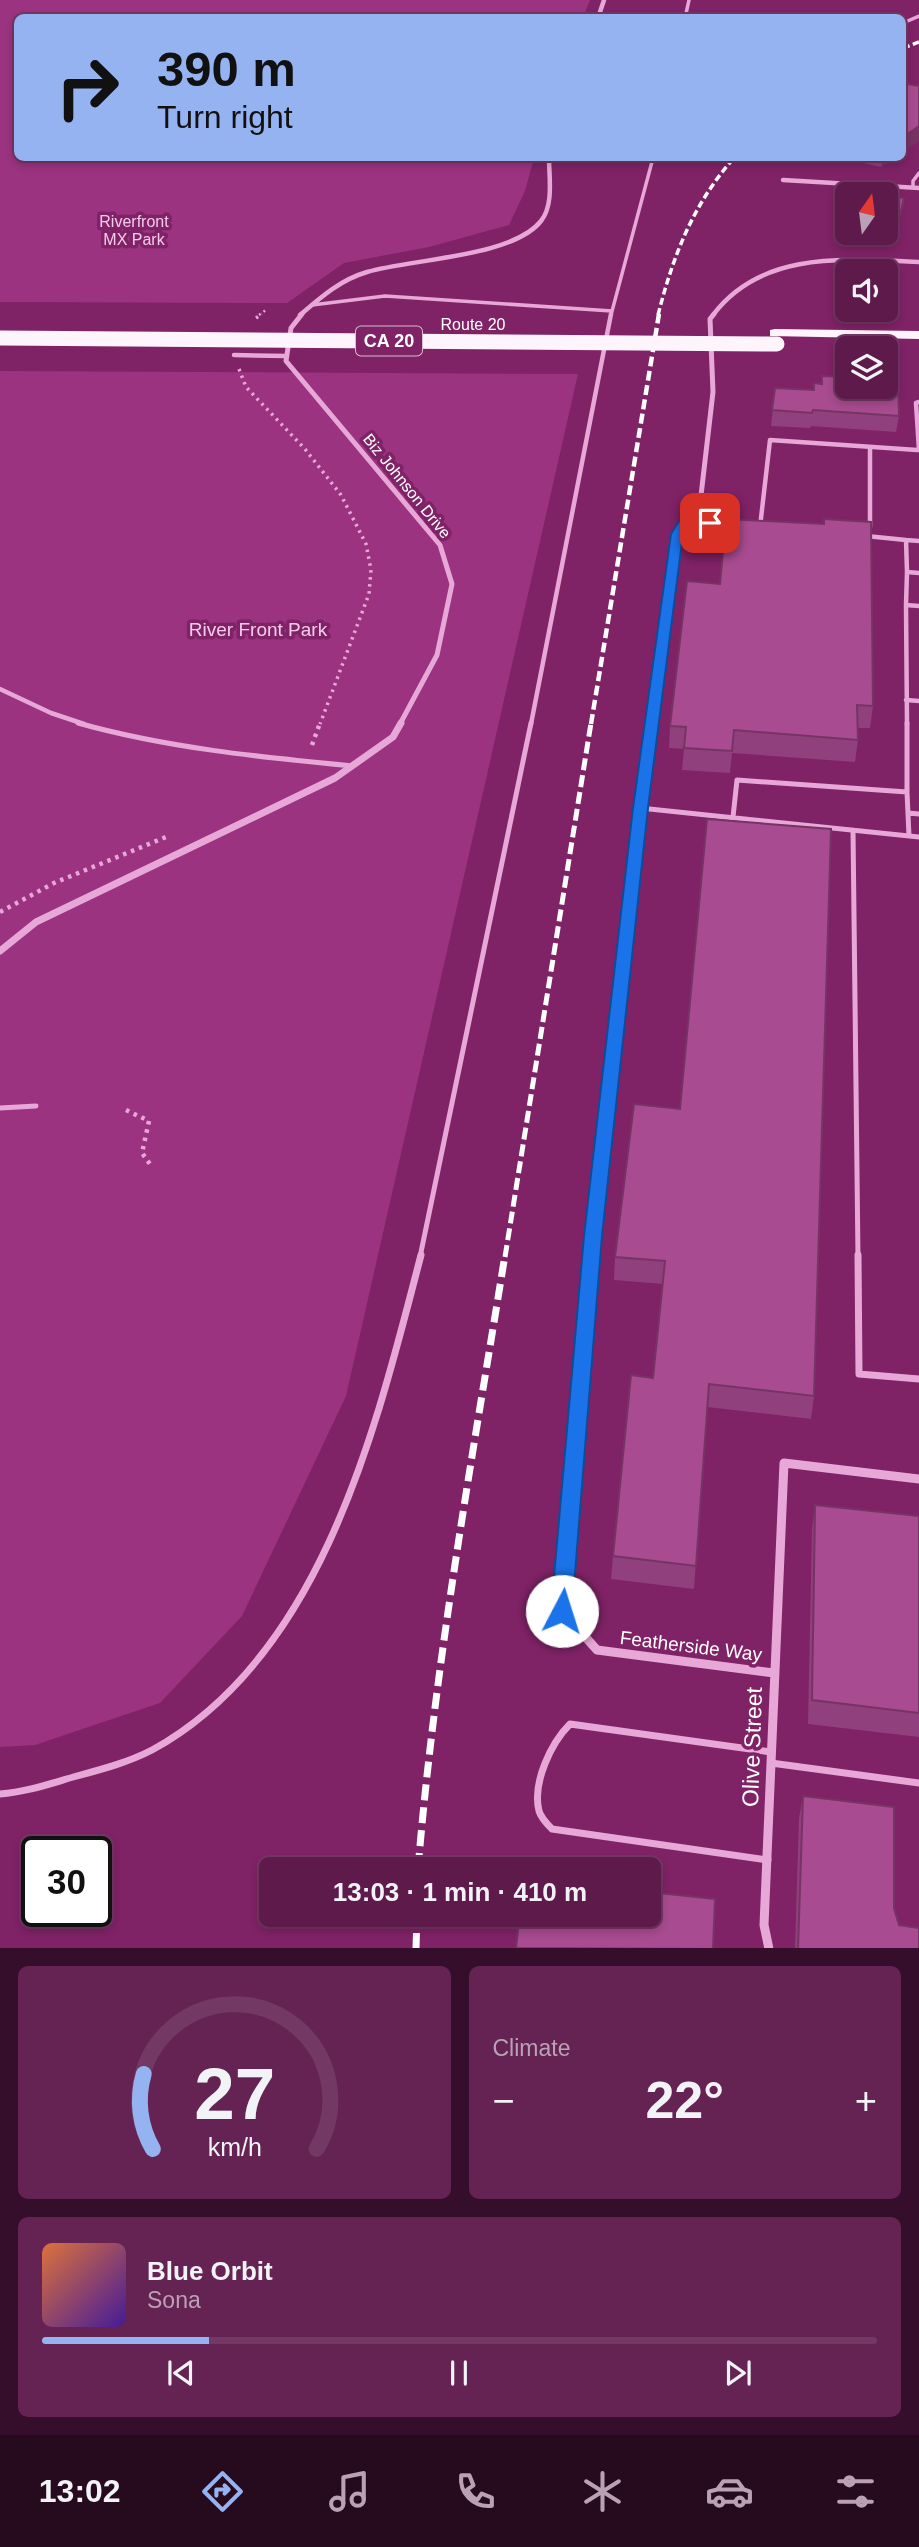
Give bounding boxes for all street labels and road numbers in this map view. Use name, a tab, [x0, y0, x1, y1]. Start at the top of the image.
street label: Route 20	[441, 316, 506, 333]
road number: CA 20	[356, 326, 422, 356]
street label: Biz Johnson Drive	[360, 431, 454, 542]
street label: Featherside Way	[619, 1627, 764, 1665]
street label: Olive Street	[737, 1686, 767, 1807]

